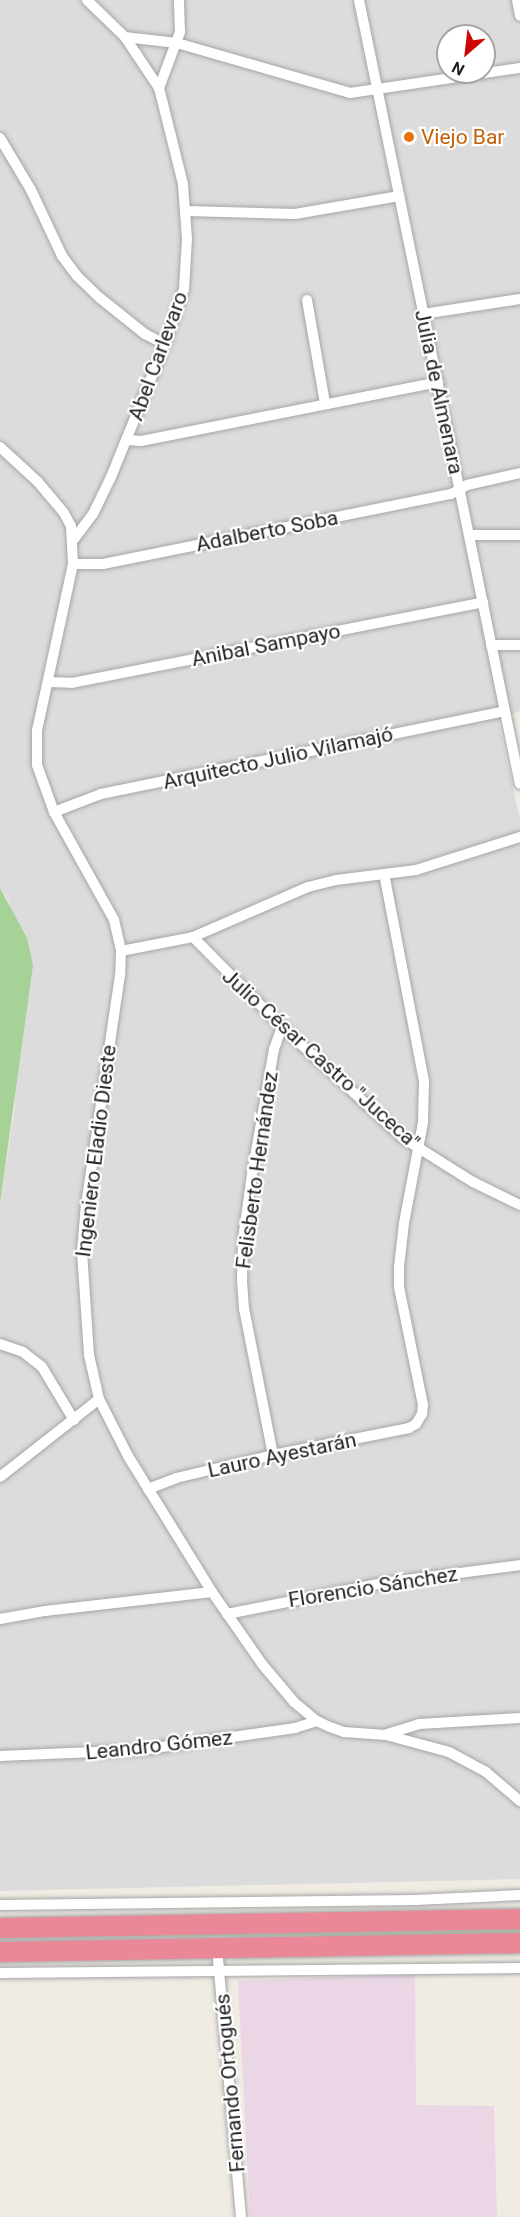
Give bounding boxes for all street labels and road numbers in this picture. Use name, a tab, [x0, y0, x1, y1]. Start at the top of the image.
street label: Abel Carlevaro	[123, 288, 193, 424]
street label: Julia de Almenara	[409, 307, 469, 477]
street label: Adalberto Soba	[194, 505, 340, 557]
street label: Anibal Sampayo	[189, 618, 343, 672]
street label: Arquitecto Julio Vilamajó	[161, 721, 395, 795]
street label: Julio César Castro "Juceca"	[217, 964, 425, 1154]
street label: Ingeniero Eladio Dieste	[70, 1043, 122, 1259]
street label: Felisberto Hernández	[231, 1070, 283, 1270]
street label: Lauro Ayestarán	[205, 1427, 359, 1483]
street label: Florencio Sánchez	[286, 1561, 460, 1613]
street label: Leandro Gómez	[84, 1725, 234, 1765]
street label: Fernando Ortogués	[210, 1993, 250, 2173]

